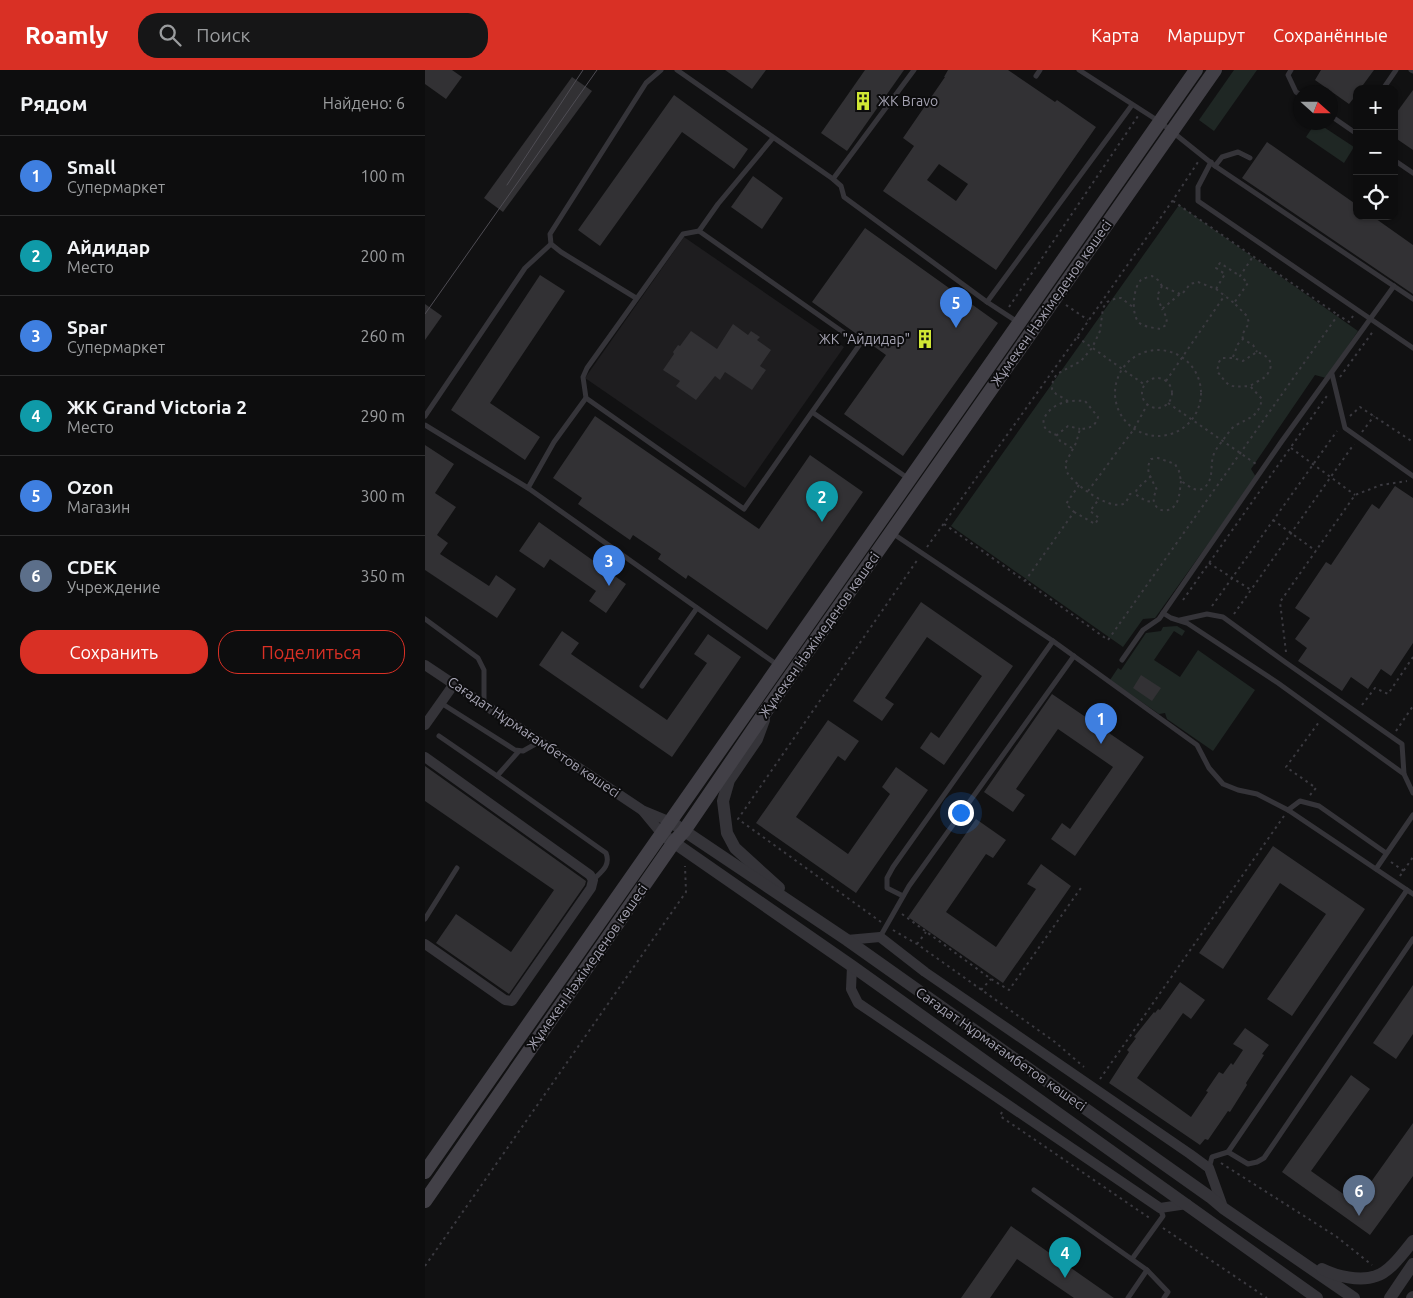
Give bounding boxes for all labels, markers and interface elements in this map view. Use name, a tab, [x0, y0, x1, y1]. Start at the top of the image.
search box	[138, 13, 488, 58]
icon: search	[156, 21, 184, 49]
text: Roamly	[25, 22, 108, 49]
text: Поиск	[196, 24, 250, 46]
text: Карта	[1091, 25, 1139, 45]
text: Маршрут	[1167, 25, 1245, 45]
text: Сохранённые	[1273, 25, 1388, 45]
north arrow	[1293, 85, 1338, 130]
map controls	[1353, 85, 1398, 220]
button: +	[1353, 85, 1398, 130]
building icon: ЖК Bravo	[852, 90, 874, 112]
text: Рядом	[20, 91, 88, 115]
place label: ЖК Bravo	[878, 93, 938, 109]
text: Найдено: 6	[323, 94, 405, 112]
button: −	[1353, 130, 1398, 175]
text: Small	[67, 156, 116, 178]
text: 1	[31, 167, 41, 185]
text: 100 m	[360, 167, 405, 185]
button: locate	[1353, 175, 1398, 220]
text: Супермаркет	[67, 178, 165, 196]
street label: Жұмекен Нәжімеденов көшесі	[987, 217, 1115, 389]
text: Айдидар	[67, 236, 150, 258]
text: 2	[31, 247, 41, 265]
text: 200 m	[360, 247, 405, 265]
text: Место	[67, 258, 114, 276]
pin: 5	[940, 287, 972, 328]
text: Spar	[67, 316, 107, 338]
text: 3	[31, 327, 41, 345]
text: 260 m	[360, 327, 405, 345]
building icon: ЖК "Айдидар"	[914, 328, 936, 350]
place label: ЖК "Айдидар"	[819, 331, 910, 347]
text: Супермаркет	[67, 338, 165, 356]
text: ЖК Grand Victoria 2	[67, 396, 247, 418]
text: 4	[31, 407, 41, 425]
text: 290 m	[360, 407, 405, 425]
text: Место	[67, 418, 114, 436]
text: Ozon	[67, 476, 114, 498]
pin: 2	[806, 481, 838, 522]
text: 5	[31, 487, 41, 505]
text: 300 m	[360, 487, 405, 505]
text: Магазин	[67, 498, 130, 516]
pin: 3	[593, 545, 625, 586]
street label: Жұмекен Нәжімеденов көшесі	[755, 549, 883, 721]
text: CDEK	[67, 556, 117, 578]
text: 6	[31, 567, 41, 585]
text: 350 m	[360, 567, 405, 585]
text: Учреждение	[67, 578, 161, 596]
button: Сохранить	[20, 630, 208, 674]
button: Поделиться	[218, 630, 405, 674]
street label: Сағадат Нұрмағамбетов көшесі	[445, 673, 623, 801]
pin: 1	[1085, 703, 1117, 744]
your location	[948, 800, 974, 826]
street label: Жұмекен Нәжімеденов көшесі	[523, 881, 651, 1053]
street label: Сағадат Нұрмағамбетов көшесі	[913, 984, 1089, 1114]
pin: 6	[1343, 1175, 1375, 1216]
pin: 4	[1049, 1237, 1081, 1278]

